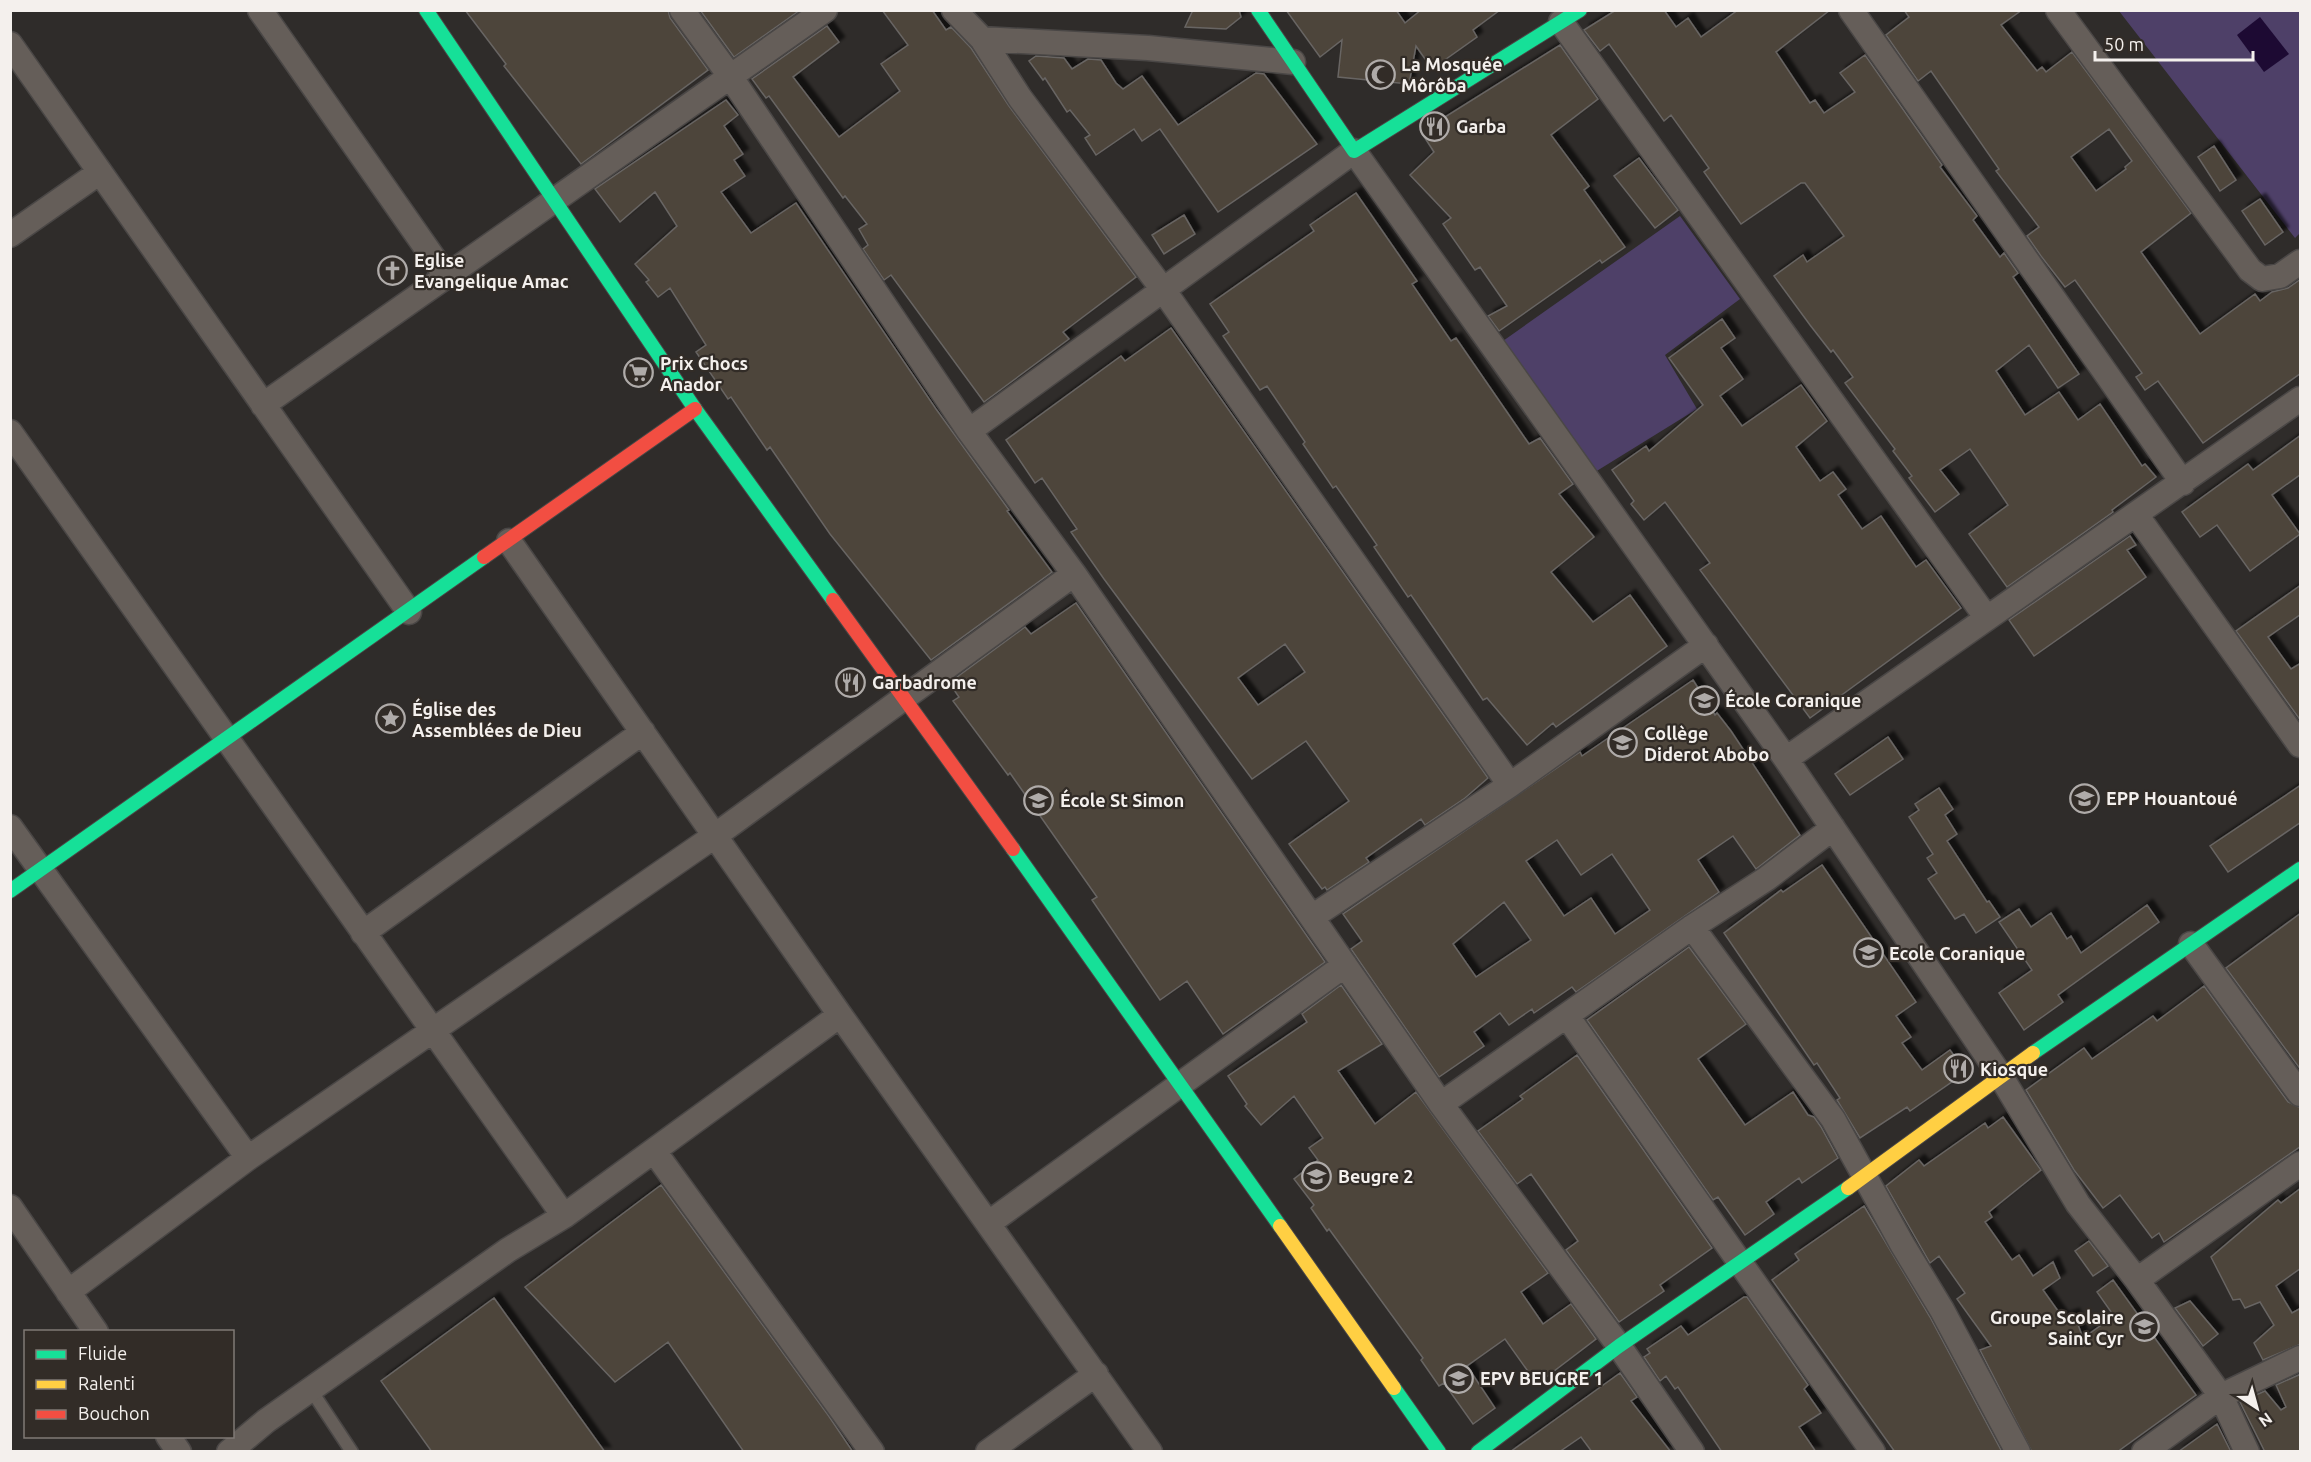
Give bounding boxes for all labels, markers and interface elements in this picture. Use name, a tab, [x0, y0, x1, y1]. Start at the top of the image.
scale bar	[2095, 24, 2252, 62]
text: 50 m	[2104, 34, 2144, 54]
place label: La Mosquée Môrôba	[1401, 54, 1503, 95]
mosque icon: La Mosquée Môrôba	[1364, 58, 1396, 90]
restaurant icon: Garba	[1419, 110, 1451, 142]
place label: Garba	[1456, 116, 1506, 136]
place label: Eglise Evangelique Amac	[414, 250, 569, 291]
church icon: Eglise Evangelique Amac	[377, 254, 409, 286]
place label: Prix Chocs Anador	[660, 353, 748, 394]
supermarket icon: Prix Chocs Anador	[623, 357, 655, 389]
restaurant icon: Garbadrome	[835, 666, 867, 698]
place label: Garbadrome	[872, 672, 977, 692]
school or university icon: École Coranique	[1688, 684, 1720, 716]
place label: École Coranique	[1725, 689, 1861, 710]
place label: Église des Assemblées de Dieu	[412, 698, 582, 740]
place icon: Église des Assemblées de Dieu	[375, 703, 407, 735]
place label: Collège Diderot Abobo	[1644, 723, 1769, 764]
school or university icon: Collège Diderot Abobo	[1607, 727, 1639, 759]
school or university icon: EPP Houantoué	[2069, 782, 2101, 814]
school or university icon: École St Simon	[1023, 784, 1055, 816]
place label: EPP Houantoué	[2106, 788, 2238, 808]
place label: École St Simon	[1060, 789, 1184, 810]
school or university icon: Ecole Coranique	[1852, 937, 1884, 969]
place label: Ecole Coranique	[1889, 943, 2025, 963]
restaurant icon: Kiosque	[1943, 1053, 1975, 1085]
place label: Kiosque	[1980, 1059, 2048, 1079]
school or university icon: Beugre 2	[1301, 1160, 1333, 1192]
place label: Beugre 2	[1338, 1166, 1413, 1186]
place label: Groupe Scolaire Saint Cyr	[1990, 1307, 2125, 1348]
school or university icon: Groupe Scolaire Saint Cyr	[2129, 1311, 2161, 1343]
legend	[24, 1330, 234, 1438]
text: Fluide	[78, 1343, 127, 1363]
school or university icon: EPV BEUGRE 1	[1443, 1362, 1475, 1394]
place label: EPV BEUGRE 1	[1480, 1368, 1604, 1388]
text: Ralenti	[78, 1373, 135, 1393]
north arrow	[2227, 1378, 2287, 1438]
text: Bouchon	[78, 1403, 150, 1423]
text: N	[2256, 1409, 2276, 1431]

